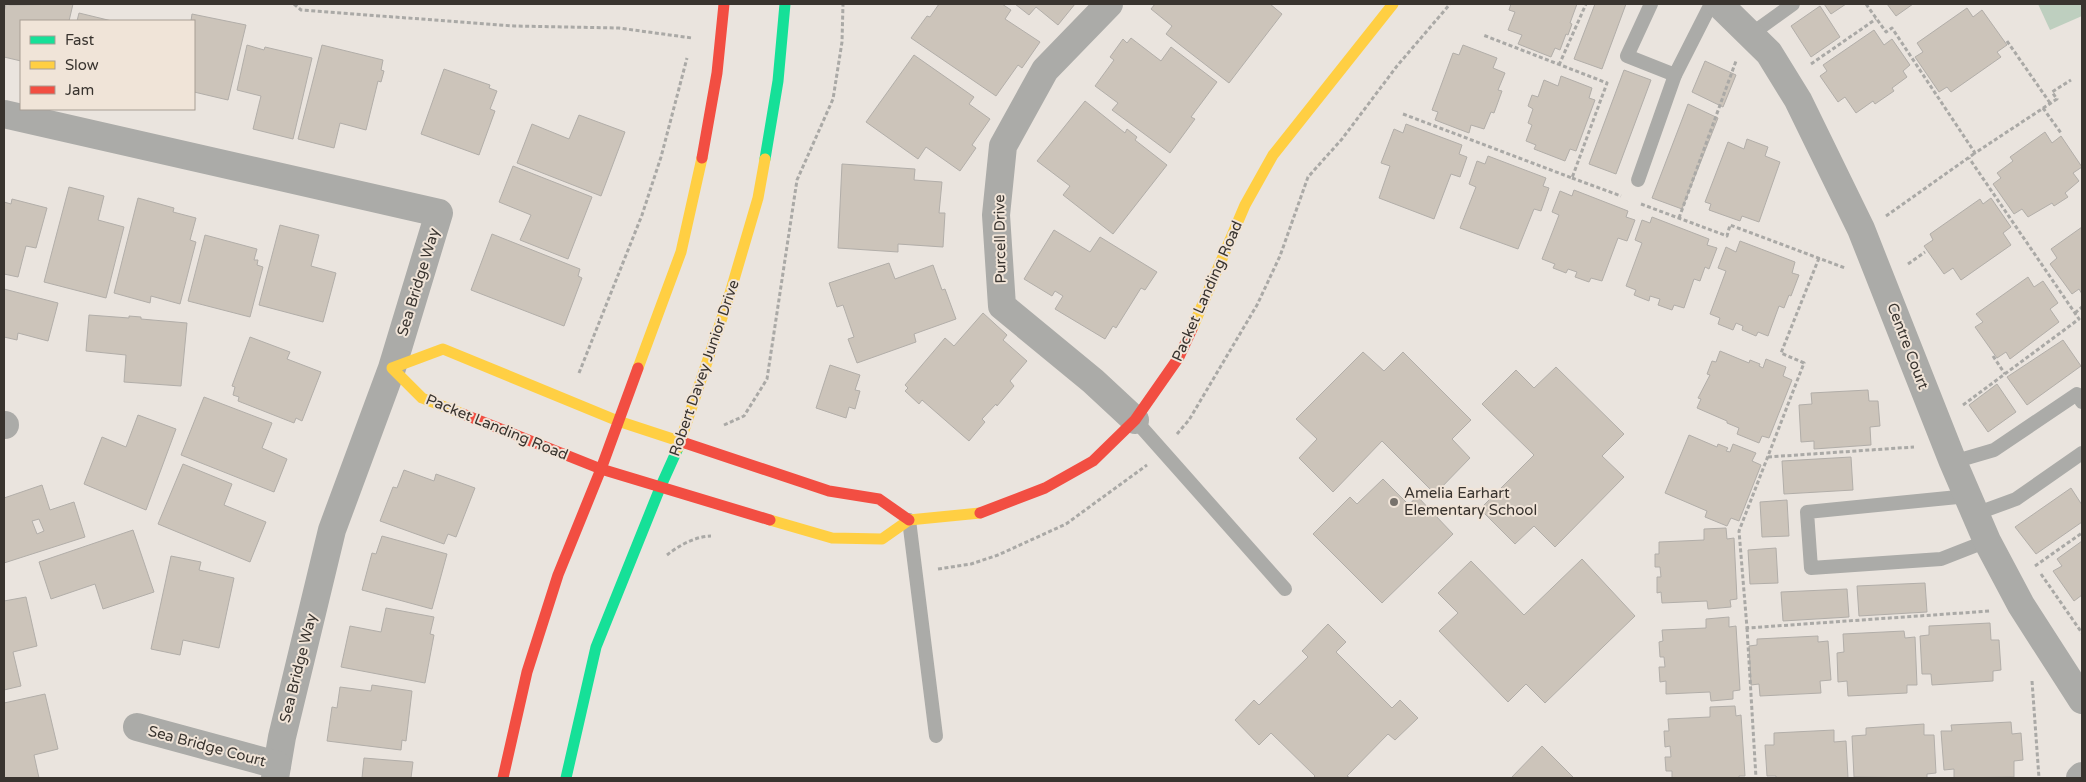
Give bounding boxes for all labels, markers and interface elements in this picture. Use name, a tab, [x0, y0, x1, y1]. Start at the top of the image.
legend	[20, 20, 195, 110]
text: Fast	[65, 31, 95, 49]
text: Slow	[65, 56, 99, 74]
text: Jam	[65, 81, 94, 99]
street label: Purcell Drive	[990, 194, 1010, 284]
street label: Packet Landing Road	[1168, 218, 1246, 364]
street label: Sea Bridge Way	[393, 226, 443, 338]
street label: Robert Davey Junior Drive	[665, 277, 743, 459]
street label: Centre Court	[1883, 300, 1933, 392]
street label: Packet Landing Road	[423, 390, 571, 464]
place label: Amelia Earhart Elementary School	[1404, 484, 1537, 519]
marker: Amelia Earhart Elementary School	[1388, 496, 1400, 508]
street label: Sea Bridge Way	[276, 611, 320, 725]
street label: Sea Bridge Court	[146, 722, 268, 770]

